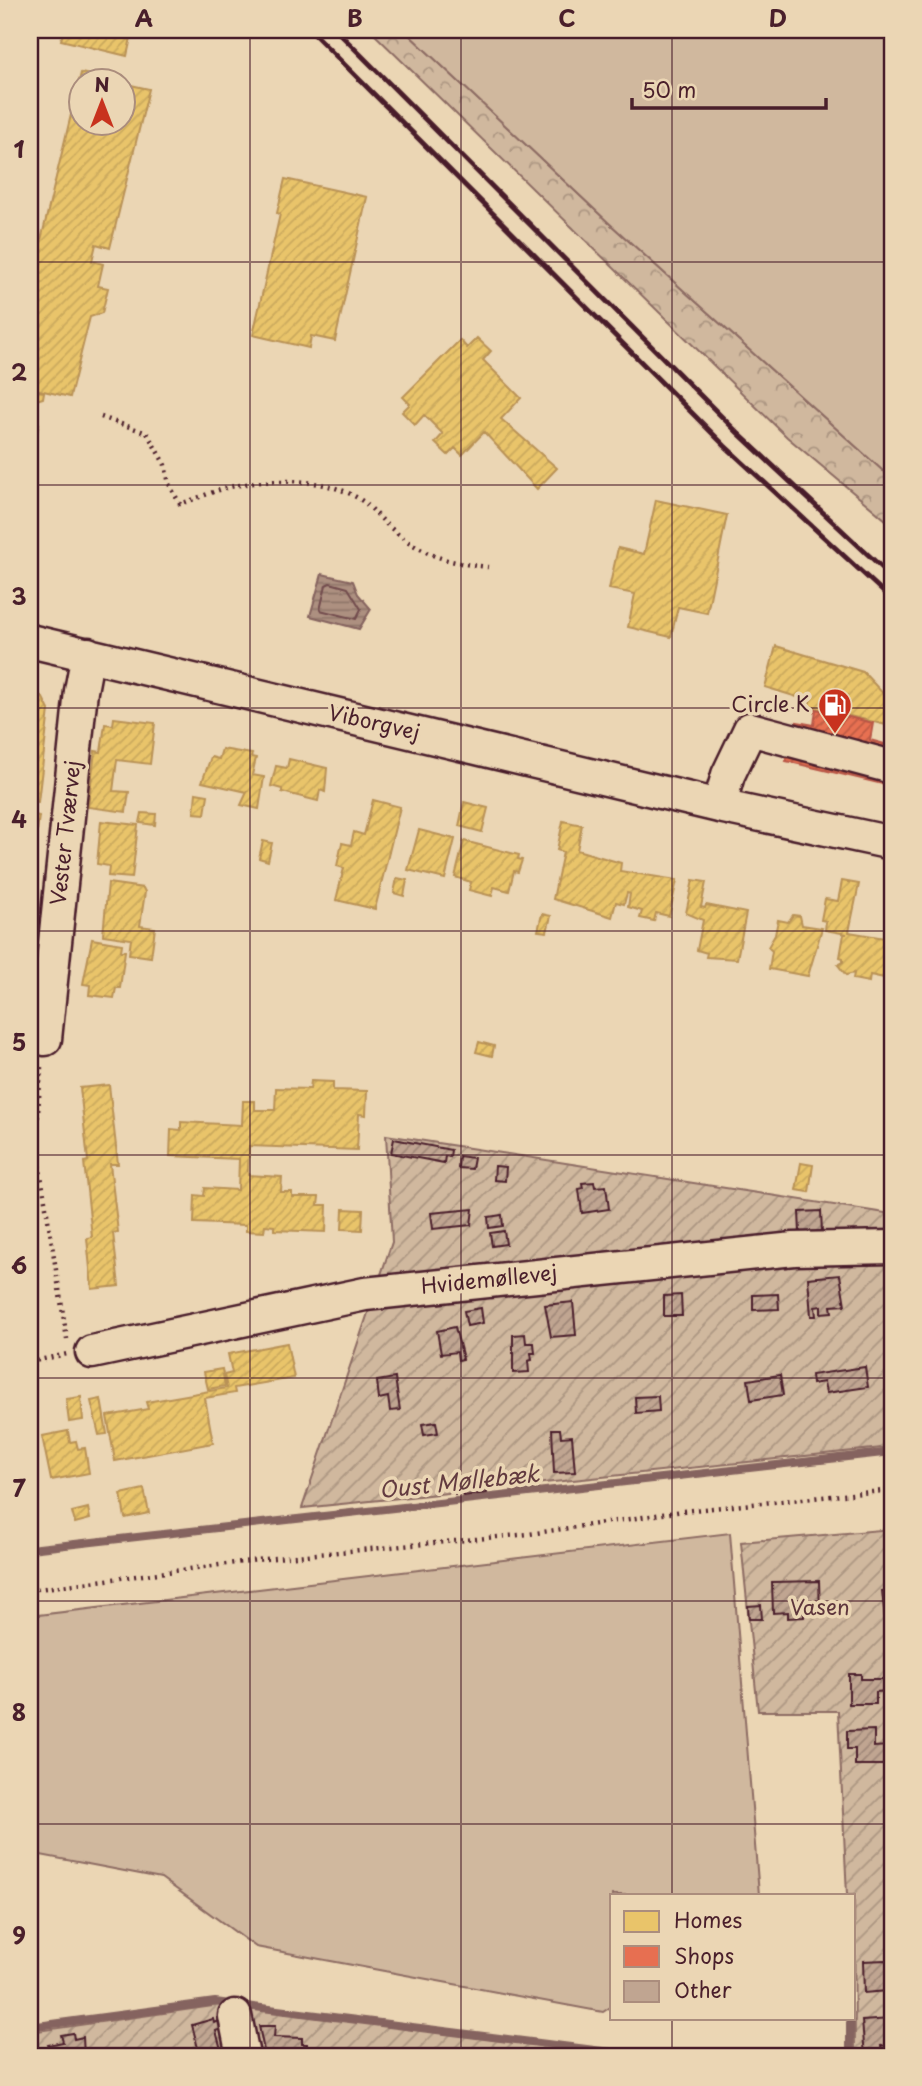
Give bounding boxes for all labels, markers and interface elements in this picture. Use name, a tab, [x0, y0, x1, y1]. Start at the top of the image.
text: A	[135, 0, 153, 35]
text: B	[347, 0, 363, 35]
text: C	[558, 0, 576, 35]
text: D	[769, 0, 787, 35]
north arrow	[66, 66, 136, 136]
scale bar	[632, 66, 826, 110]
text: N	[94, 70, 110, 98]
text: 50 m	[642, 73, 696, 105]
text: 1	[14, 131, 25, 166]
text: 2	[11, 354, 27, 389]
text: 3	[11, 578, 27, 613]
fuel station icon: Circle K	[816, 686, 854, 735]
place label: Circle K	[731, 687, 810, 719]
street label: Viborgvej	[326, 695, 423, 747]
street label: Vester Tværvej	[41, 759, 88, 907]
text: 4	[11, 801, 27, 836]
text: 5	[12, 1024, 26, 1059]
text: 6	[11, 1247, 27, 1282]
street label: Hvidemøllevej	[419, 1255, 559, 1301]
water label: Oust Møllebæk	[377, 1455, 542, 1506]
text: 7	[12, 1470, 26, 1505]
park label: Vasen	[790, 1590, 850, 1622]
text: 8	[12, 1694, 26, 1729]
legend	[610, 1894, 856, 2020]
text: Homes	[674, 1903, 742, 1935]
text: 9	[12, 1917, 26, 1952]
text: Shops	[674, 1939, 734, 1971]
text: Other	[674, 1973, 732, 2005]

